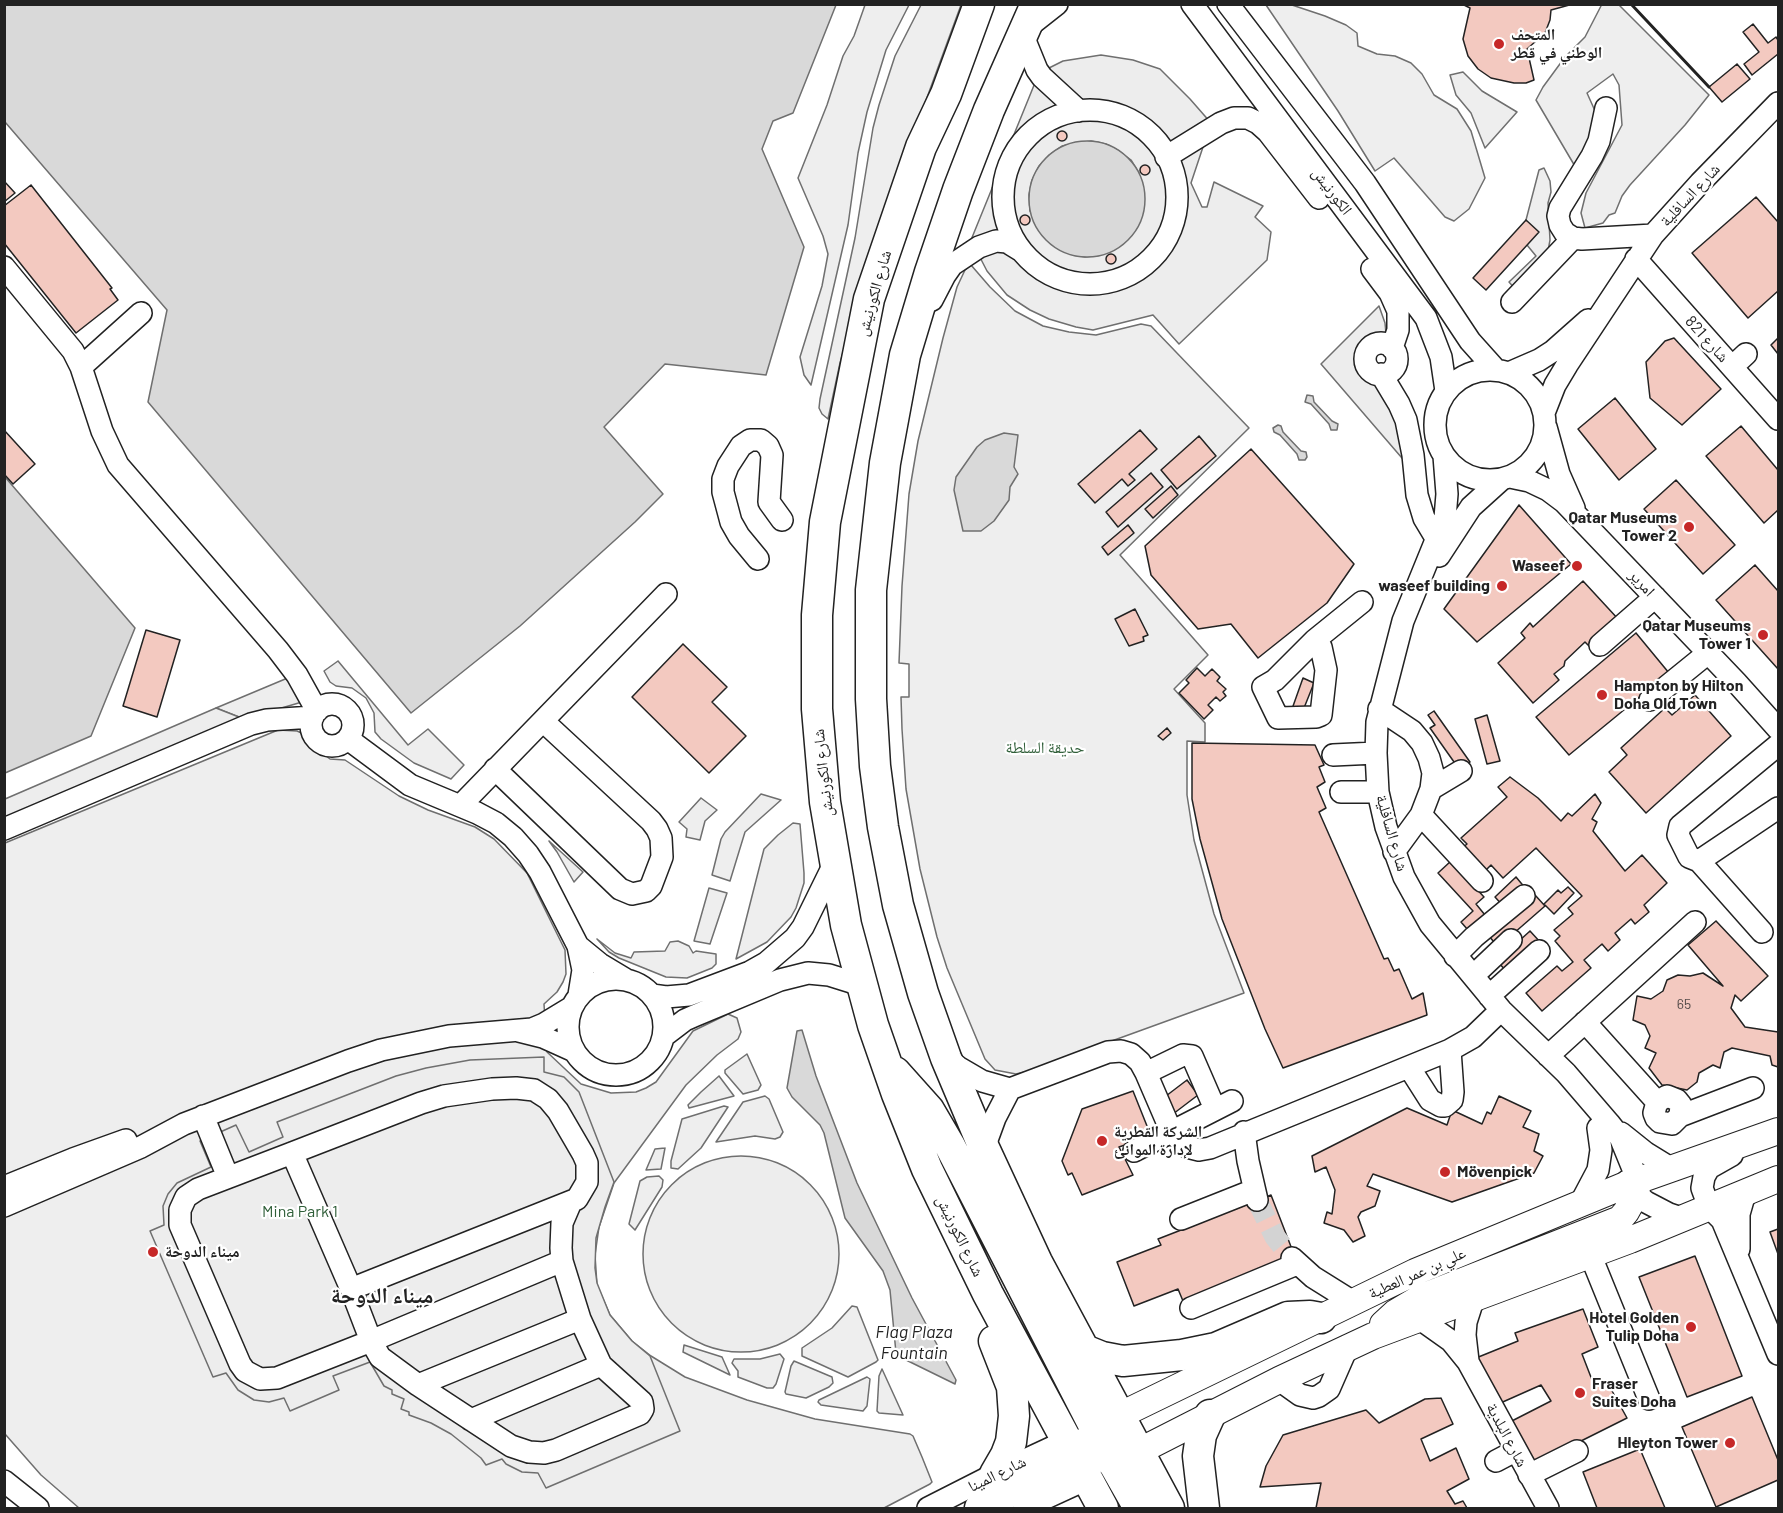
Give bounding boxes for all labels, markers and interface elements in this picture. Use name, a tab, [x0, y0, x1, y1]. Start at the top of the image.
place label: المتحف الوطني في قطر	[1511, 25, 1602, 63]
marker: المتحف الوطني في قطر	[1492, 37, 1506, 51]
street label: شارع السافلية	[1656, 160, 1724, 230]
street label: الكورنيش	[1308, 163, 1356, 219]
street label: شارع الكورنيش	[853, 248, 895, 338]
street label: شارع 821	[1681, 312, 1733, 366]
place label: Qatar Museums Tower 2	[1568, 508, 1677, 546]
marker: Qatar Museums Tower 2	[1682, 520, 1696, 534]
place label: Waseef	[1512, 556, 1565, 576]
marker: Waseef	[1570, 559, 1584, 573]
street label: امرير	[1625, 566, 1659, 600]
place label: waseef building	[1378, 576, 1490, 596]
marker: waseef building	[1495, 579, 1509, 593]
place label: Qatar Museums Tower 1	[1642, 616, 1751, 654]
marker: Qatar Museums Tower 1	[1756, 628, 1770, 642]
place label: Hampton by Hilton Doha Old Town	[1614, 676, 1743, 714]
marker: Hampton by Hilton Doha Old Town	[1595, 688, 1609, 702]
street label: شارع الكورنيش	[809, 728, 837, 818]
park label: حديقة السلطة	[1006, 738, 1084, 758]
street label: شارع السافلية	[1372, 792, 1412, 874]
house number: 65	[1677, 996, 1691, 1012]
place label: الشركة القطرية لإدارة الموانئ	[1114, 1122, 1202, 1160]
marker: الشركة القطرية لإدارة الموانئ	[1095, 1134, 1109, 1148]
place label: Mövenpick	[1457, 1162, 1532, 1182]
marker: Mövenpick	[1438, 1165, 1452, 1179]
street label: شارع الكورنيش	[932, 1192, 988, 1280]
park label: Mina Park 1	[262, 1202, 338, 1222]
place label: ميناء الدوحة	[165, 1242, 240, 1262]
street label: علي بن عمر العطية	[1365, 1243, 1469, 1303]
marker: ميناء الدوحة	[146, 1245, 160, 1259]
district label: ميناء الدوحة	[331, 1283, 433, 1309]
place label: Hotel Golden Tulip Doha	[1589, 1308, 1679, 1346]
marker: Hotel Golden Tulip Doha	[1684, 1320, 1698, 1334]
water label: Flag Plaza Fountain	[875, 1321, 953, 1364]
place label: Fraser Suites Doha	[1592, 1374, 1676, 1412]
marker: Fraser Suites Doha	[1573, 1386, 1587, 1400]
street label: شارع البلدية	[1482, 1400, 1532, 1470]
place label: Hleyton Tower	[1618, 1433, 1718, 1453]
marker: Hleyton Tower	[1723, 1436, 1737, 1450]
street label: شارع المينا	[965, 1452, 1029, 1496]

